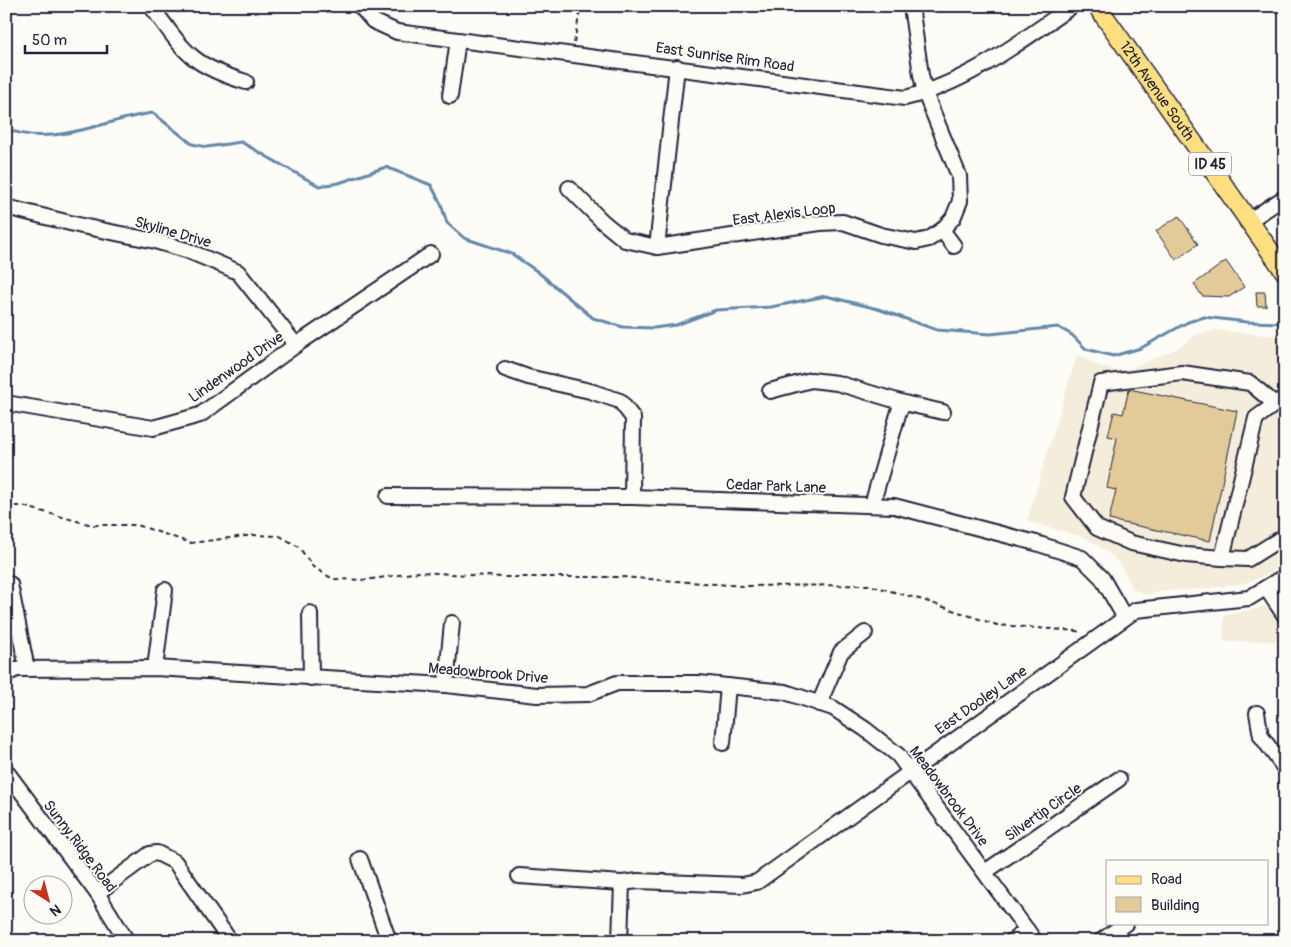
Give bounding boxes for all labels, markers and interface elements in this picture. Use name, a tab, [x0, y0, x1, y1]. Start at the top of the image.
scale bar	[25, 22, 108, 54]
text: 50 m	[32, 31, 67, 50]
street label: East Sunrise Rim Road	[654, 38, 795, 77]
street label: 12th Avenue South	[1115, 38, 1198, 145]
road number: ID 45	[1189, 152, 1231, 175]
street label: East Alexis Loop	[732, 199, 837, 230]
street label: Skyline Drive	[132, 213, 214, 253]
street label: Lindenwood Drive	[185, 327, 288, 407]
street label: Cedar Park Lane	[726, 475, 827, 498]
street label: Meadowbrook Drive	[427, 659, 549, 688]
street label: East Dooley Lane	[932, 661, 1031, 739]
street label: Meadowbrook Drive	[905, 743, 993, 851]
street label: Silvertip Circle	[1001, 779, 1086, 846]
street label: Sunny Ridge Road	[39, 796, 120, 896]
legend	[1106, 860, 1268, 924]
text: Road	[1151, 870, 1182, 889]
north arrow	[22, 874, 72, 924]
text: Building	[1151, 896, 1199, 915]
text: N	[47, 900, 64, 920]

